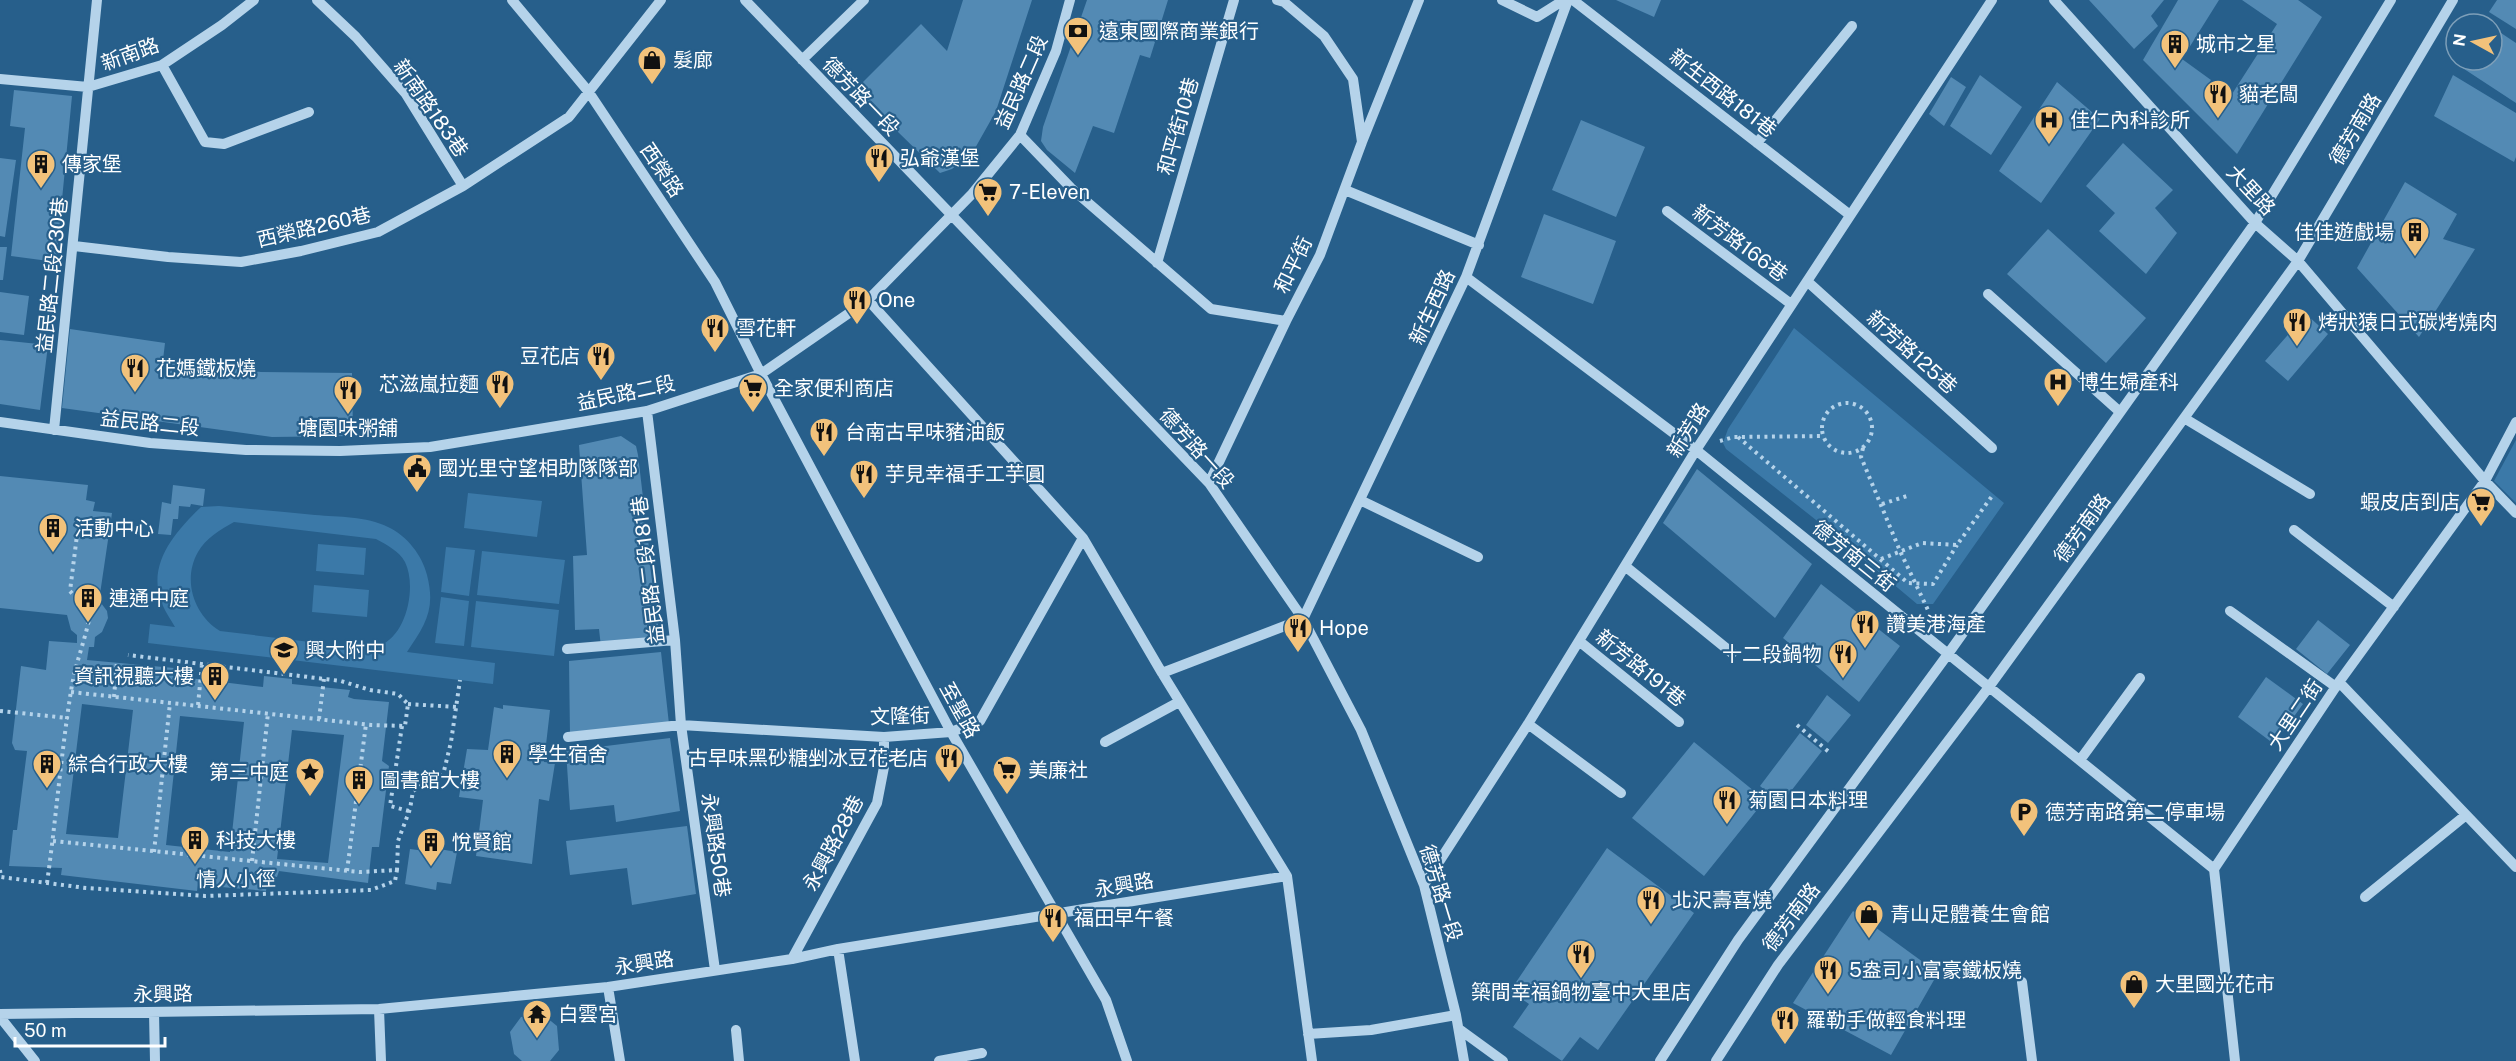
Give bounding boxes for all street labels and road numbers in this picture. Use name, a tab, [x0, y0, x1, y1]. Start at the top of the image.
street label: 益民路二段	[990, 31, 1052, 133]
street label: 新南路	[98, 32, 162, 76]
street label: 新生西路181巷	[1665, 44, 1781, 142]
street label: 德芳路一段	[818, 52, 904, 140]
street label: 新南路183巷	[389, 55, 473, 161]
street label: 和平街10巷	[1153, 74, 1203, 178]
street label: 德芳南路	[2324, 89, 2386, 169]
street label: 西榮路	[635, 138, 689, 202]
street label: 大里路	[2222, 160, 2280, 220]
street label: 益民路二段230巷	[32, 196, 72, 354]
street label: 新芳路166巷	[1688, 199, 1792, 287]
street label: 西榮路260巷	[255, 202, 373, 252]
street label: 和平街	[1269, 233, 1317, 297]
street label: 新生西路	[1404, 266, 1460, 348]
street label: 新芳路125巷	[1862, 305, 1962, 399]
street label: 益民路二段	[575, 371, 677, 415]
street label: 新芳路	[1662, 398, 1714, 462]
street label: 德芳路一段	[1155, 403, 1239, 493]
street label: 益民路二段	[99, 406, 201, 440]
street label: 德芳南路	[2049, 489, 2115, 567]
street label: 益民路二段181巷	[627, 494, 669, 646]
street label: 德芳南三街	[1808, 515, 1900, 597]
street label: 新芳路191巷	[1591, 624, 1691, 712]
street label: 大里二街	[2263, 675, 2327, 755]
street label: 至聖路	[935, 678, 985, 742]
street label: 文隆街	[870, 703, 930, 729]
street label: 永興路50巷	[697, 791, 735, 899]
street label: 永興路28巷	[798, 791, 868, 895]
street label: 德芳路一段	[1415, 842, 1467, 944]
street label: 情人小徑	[196, 866, 276, 892]
street label: 永興路	[1092, 868, 1156, 902]
street label: 德芳南路	[1757, 878, 1825, 956]
street label: 永興路	[612, 946, 676, 980]
street label: 永興路	[133, 981, 193, 1007]

